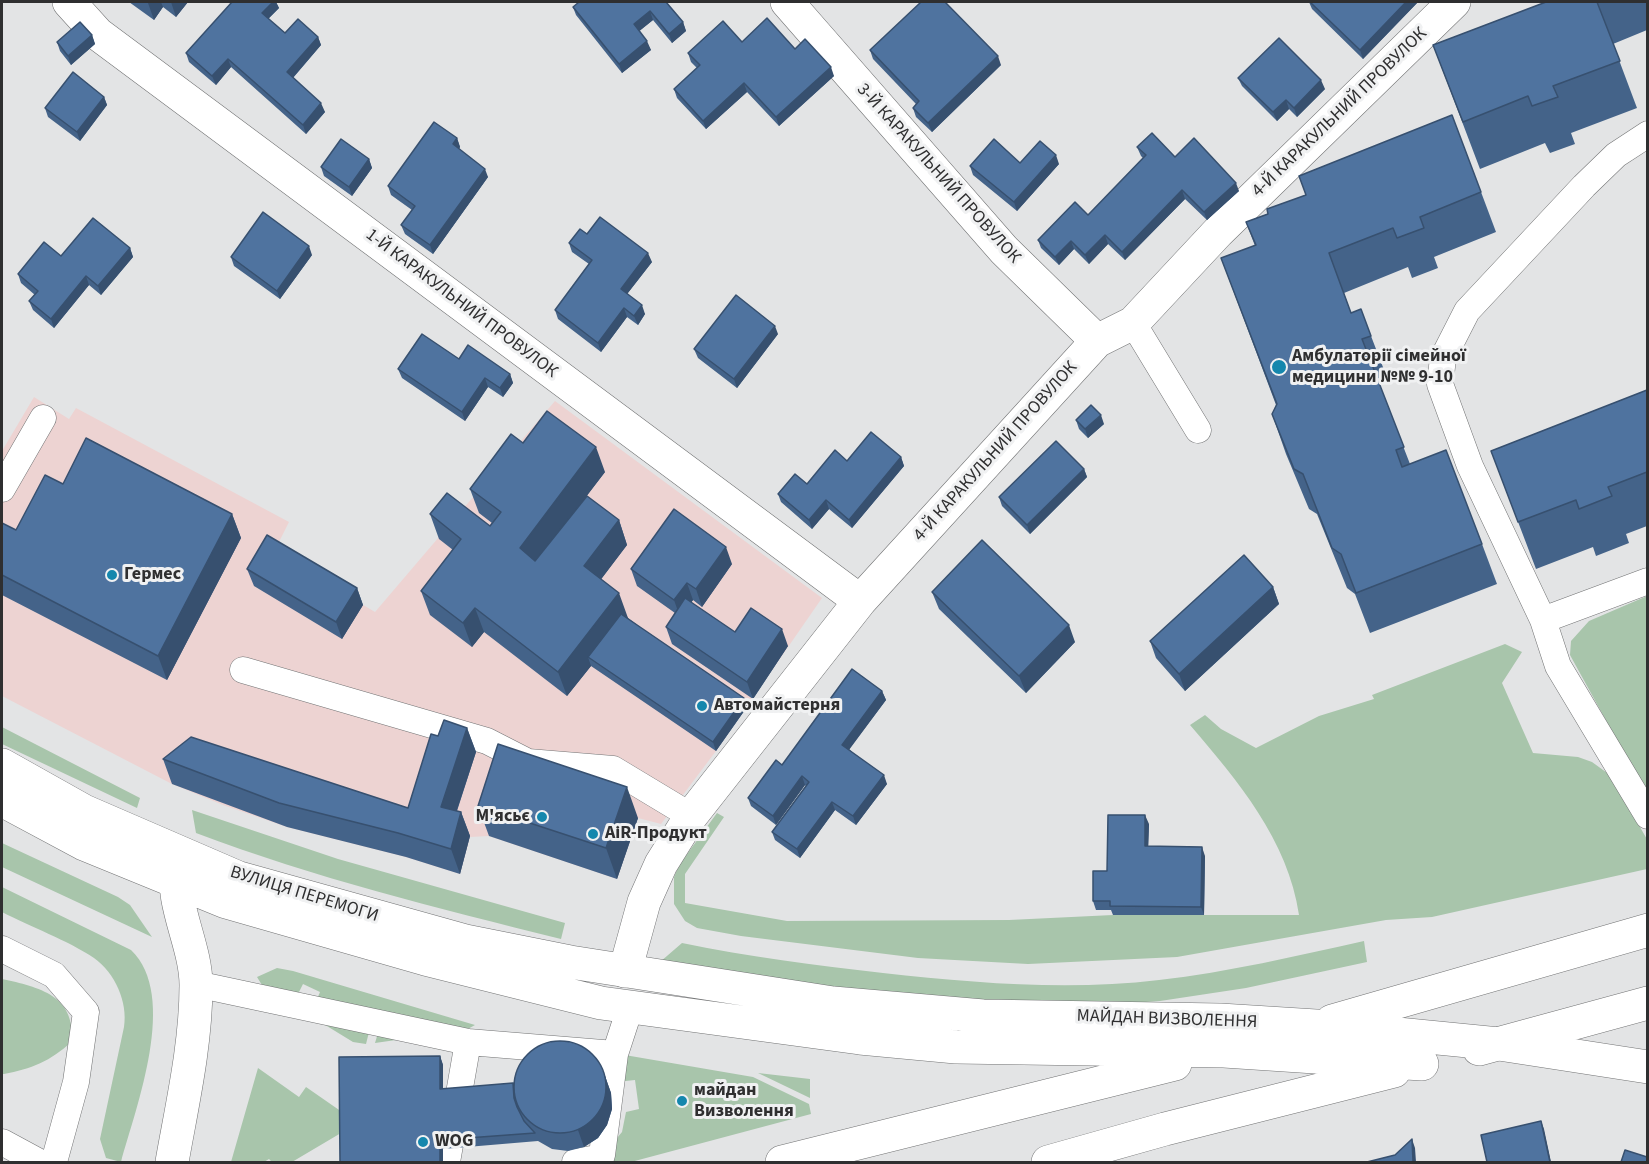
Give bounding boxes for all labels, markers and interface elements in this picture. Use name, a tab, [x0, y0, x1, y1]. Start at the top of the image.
street label: 4-Й КАРАКУЛЬНИЙ ПРОВУЛОК	[1248, 24, 1432, 202]
street label: 3-Й КАРАКУЛЬНИЙ ПРОВУЛОК	[851, 80, 1025, 268]
street label: 1-Й КАРАКУЛЬНИЙ ПРОВУЛОК	[361, 225, 561, 383]
place label: Амбулаторії сімейної медицини №№ 9-10	[1292, 346, 1466, 388]
street label: 4-Й КАРАКУЛЬНИЙ ПРОВУЛОК	[909, 358, 1083, 546]
marker: Амбулаторії сімейної медицини №№ 9-10	[1270, 358, 1288, 376]
place label: Гермес	[124, 564, 181, 586]
marker: Гермес	[105, 568, 119, 582]
place label: Автомайстерня	[714, 695, 840, 717]
marker: Автомайстерня	[695, 699, 709, 713]
place label: М'ясьє	[475, 806, 530, 828]
marker: М'ясьє	[535, 810, 549, 824]
place label: AiR-Продукт	[605, 823, 707, 845]
marker: AiR-Продукт	[586, 827, 600, 841]
street label: ВУЛИЦЯ ПЕРЕМОГИ	[227, 862, 381, 928]
street label: МАЙДАН ВИЗВОЛЕННЯ	[1076, 1006, 1258, 1034]
place label: майдан Визволення	[694, 1080, 794, 1122]
marker: майдан Визволення	[675, 1094, 689, 1108]
place label: WOG	[435, 1131, 473, 1153]
marker: WOG	[416, 1135, 430, 1149]

